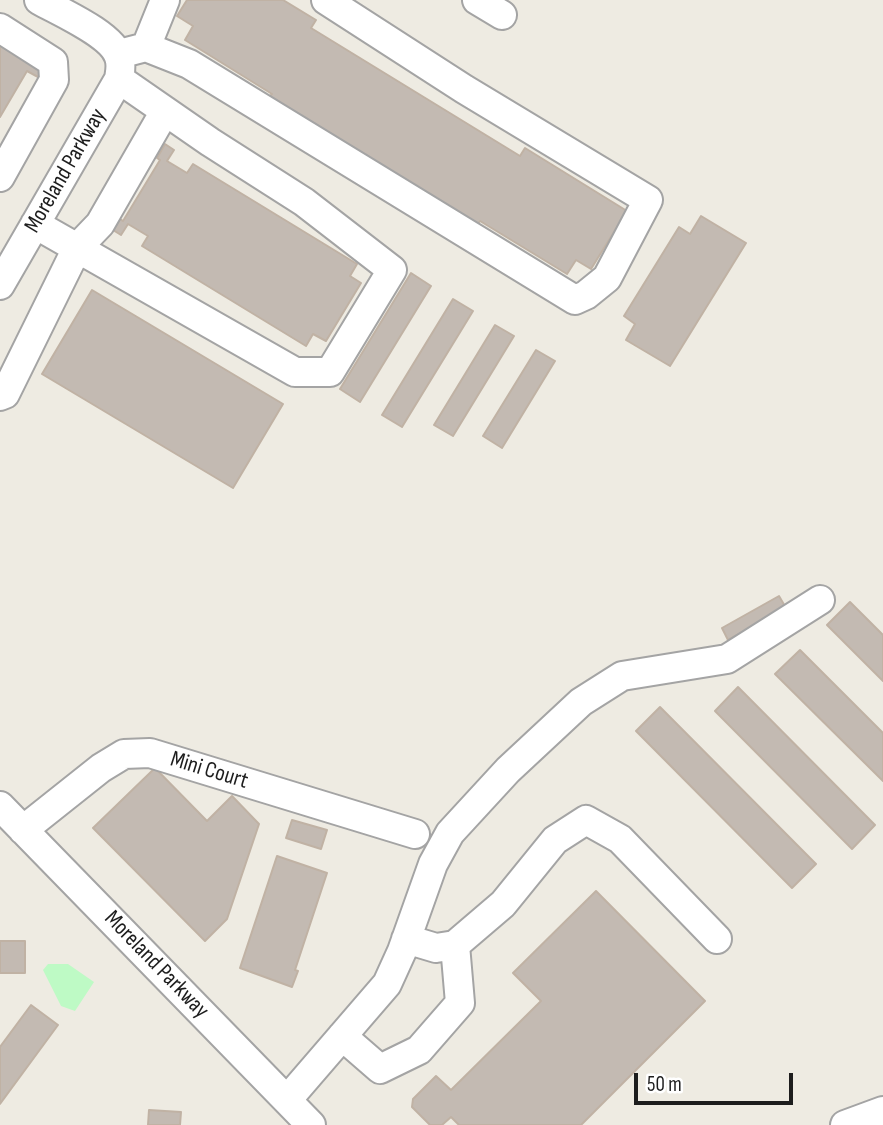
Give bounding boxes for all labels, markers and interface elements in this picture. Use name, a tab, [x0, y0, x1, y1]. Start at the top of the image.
street label: Moreland Parkway	[19, 104, 113, 238]
street label: Mini Court	[167, 746, 251, 796]
street label: Moreland Parkway	[98, 905, 214, 1025]
scale bar	[638, 1058, 797, 1102]
text: 50 m	[647, 1072, 682, 1097]

